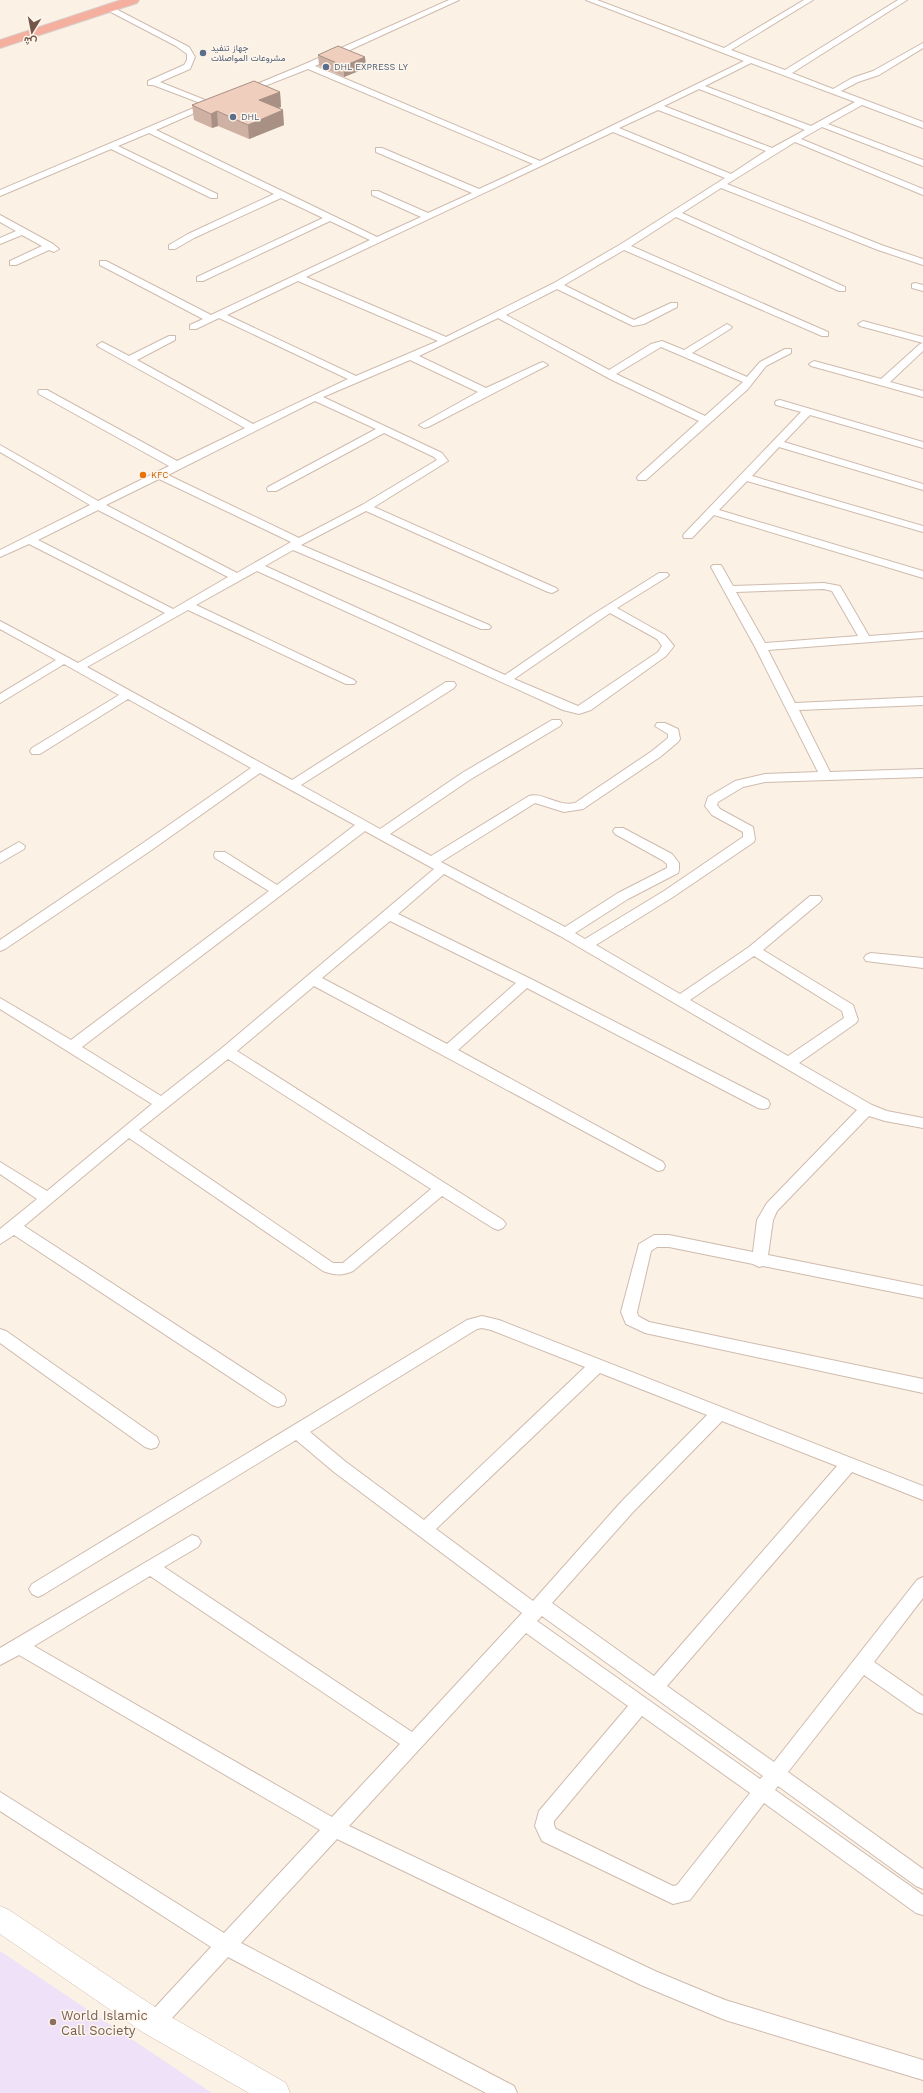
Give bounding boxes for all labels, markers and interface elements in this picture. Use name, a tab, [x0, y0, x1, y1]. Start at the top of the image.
north arrow	[12, 12, 52, 52]
text: ش	[23, 34, 38, 49]
place label: جهاز تنفيد مشروعات المواصلات	[211, 43, 286, 64]
marker: جهاز تنفيد مشروعات المواصلات	[198, 48, 208, 58]
marker: DHL EXPRESS LY	[321, 62, 331, 72]
place label: DHL EXPRESS LY	[334, 62, 409, 72]
marker: DHL	[228, 112, 238, 122]
place label: DHL	[241, 112, 260, 122]
marker: KFC	[138, 470, 148, 480]
place label: KFC	[151, 470, 168, 480]
place label: World Islamic Call Society	[61, 2008, 148, 2038]
marker: World Islamic Call Society	[48, 2017, 58, 2027]

